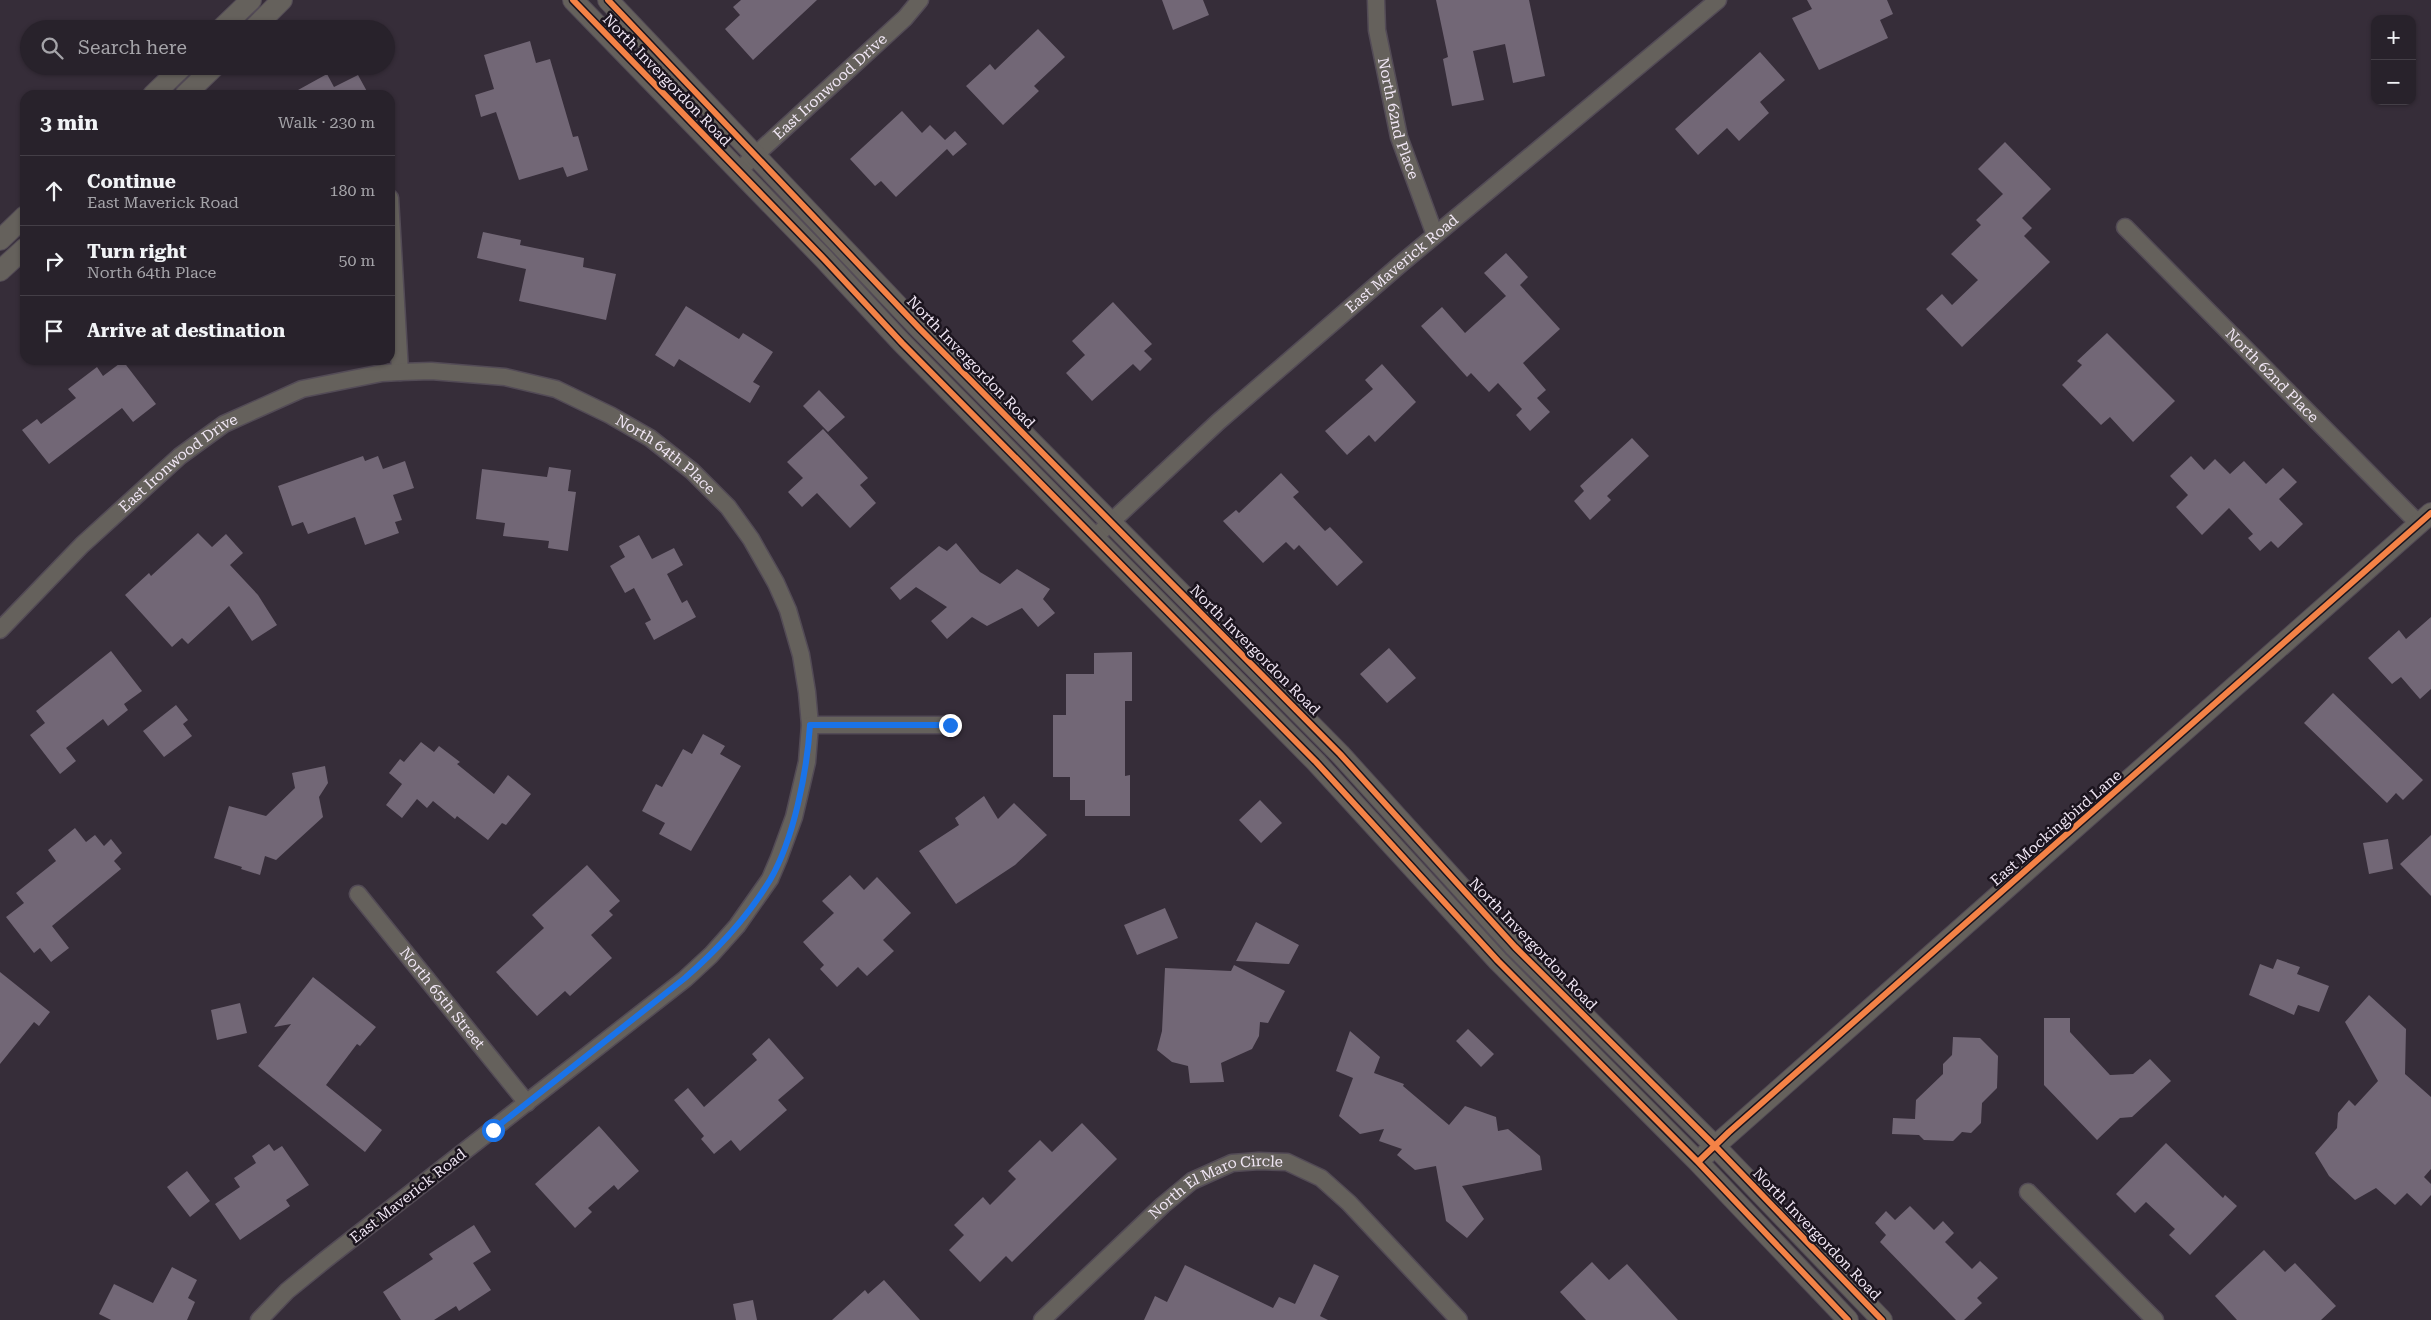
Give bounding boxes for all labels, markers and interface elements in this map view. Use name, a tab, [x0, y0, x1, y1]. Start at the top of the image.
street label: North Invergordon Road	[599, 10, 735, 150]
map controls	[2371, 15, 2416, 105]
button: +	[2371, 15, 2416, 60]
search box	[20, 20, 395, 75]
street label: East Ironwood Drive	[770, 30, 891, 143]
icon: search	[38, 34, 66, 62]
text: Search here	[78, 36, 187, 59]
street label: North 62nd Place	[1374, 56, 1423, 182]
button: −	[2371, 60, 2416, 105]
text: 3 min	[40, 111, 98, 135]
text: Walk · 230 m	[278, 113, 375, 132]
text: Continue	[87, 170, 176, 193]
icon: ahead	[40, 177, 68, 205]
text: 180 m	[329, 181, 375, 200]
text: East Maverick Road	[87, 193, 239, 212]
street label: East Maverick Road	[1342, 211, 1462, 317]
text: Turn right	[87, 240, 187, 263]
icon: right	[40, 247, 68, 275]
text: 50 m	[338, 251, 375, 270]
text: North 64th Place	[87, 263, 216, 282]
street label: North Invergordon Road	[903, 292, 1039, 432]
icon: arrive	[40, 317, 68, 345]
text: Arrive at destination	[87, 319, 285, 342]
street label: North 62nd Place	[2222, 325, 2323, 426]
street label: East Ironwood Drive	[115, 410, 241, 516]
street label: North 64th Place	[612, 411, 719, 498]
street label: North Invergordon Road	[1186, 581, 1324, 719]
route end	[939, 714, 962, 737]
street label: East Mockingbird Lane	[1987, 766, 2125, 890]
street label: North Invergordon Road	[1465, 874, 1601, 1014]
street label: North 65th Street	[396, 944, 489, 1053]
route start	[482, 1119, 505, 1142]
street label: East Maverick Road	[346, 1145, 470, 1247]
street label: North El Maro Circle	[1145, 1152, 1283, 1223]
street label: North Invergordon Road	[1749, 1164, 1885, 1304]

